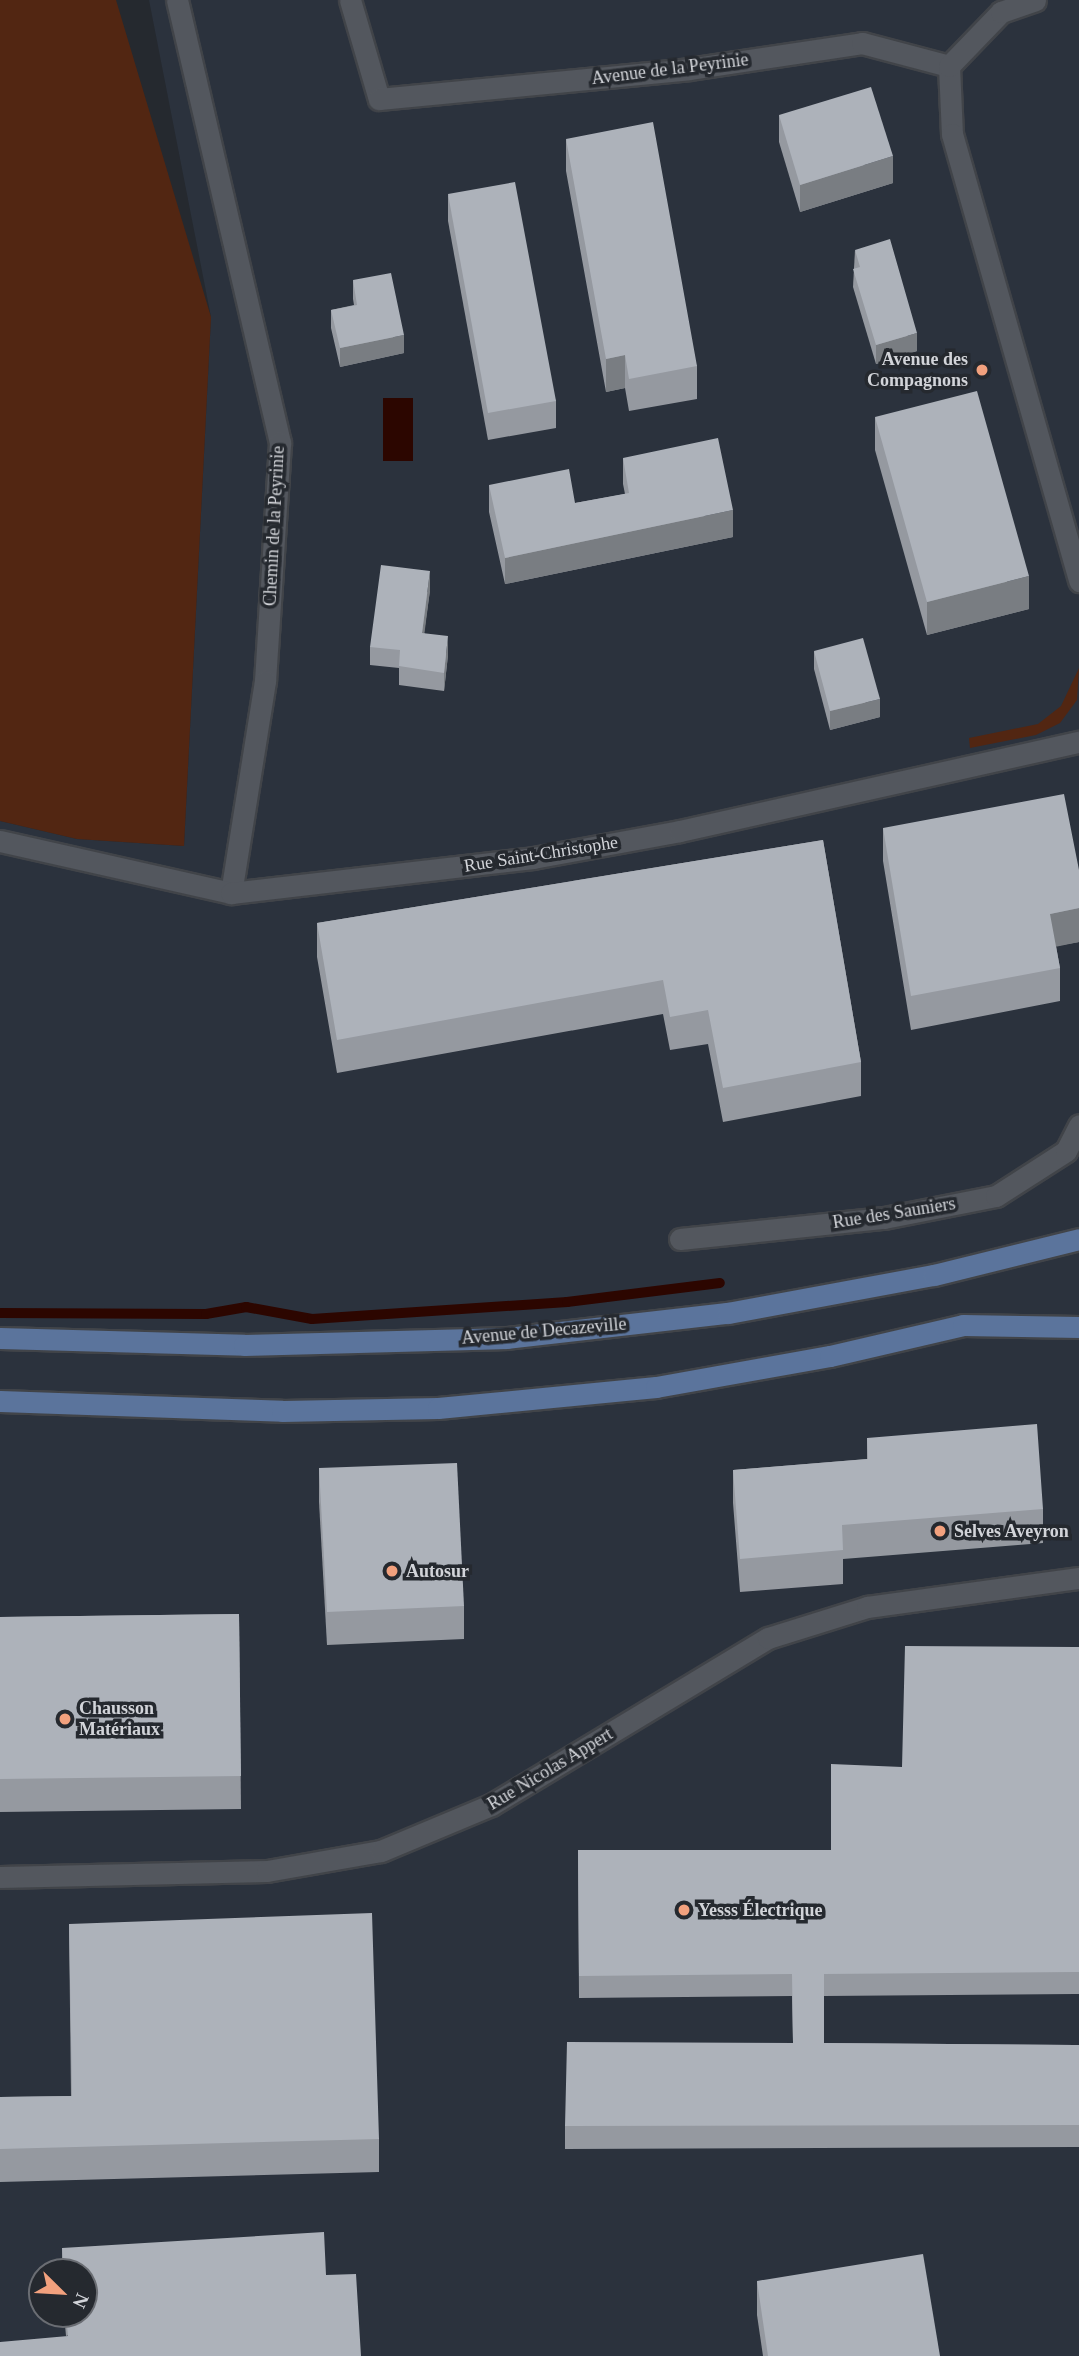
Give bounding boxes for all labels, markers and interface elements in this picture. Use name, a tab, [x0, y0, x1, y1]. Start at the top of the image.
street label: Avenue de la Peyrinie	[590, 49, 750, 89]
place label: Avenue des Compagnons	[867, 349, 968, 392]
marker: Avenue des Compagnons	[974, 362, 990, 378]
street label: Chemin de la Peyrinie	[259, 445, 289, 607]
street label: Rue Saint-Christophe	[463, 831, 619, 877]
street label: Rue des Sauniers	[831, 1193, 957, 1233]
street label: Avenue de Decazeville	[461, 1313, 627, 1349]
place label: Selves Aveyron	[954, 1520, 1070, 1542]
marker: Selves Aveyron	[932, 1523, 948, 1539]
place label: Autosur	[406, 1560, 469, 1582]
marker: Autosur	[384, 1563, 400, 1579]
place label: Chausson Matériaux	[79, 1698, 160, 1740]
marker: Chausson Matériaux	[57, 1711, 73, 1727]
street label: Rue Nicolas Appert	[483, 1723, 617, 1815]
place label: Yesss Électrique	[698, 1899, 822, 1921]
marker: Yesss Électrique	[676, 1902, 692, 1918]
north arrow	[28, 2258, 98, 2328]
text: N	[68, 2290, 93, 2311]

